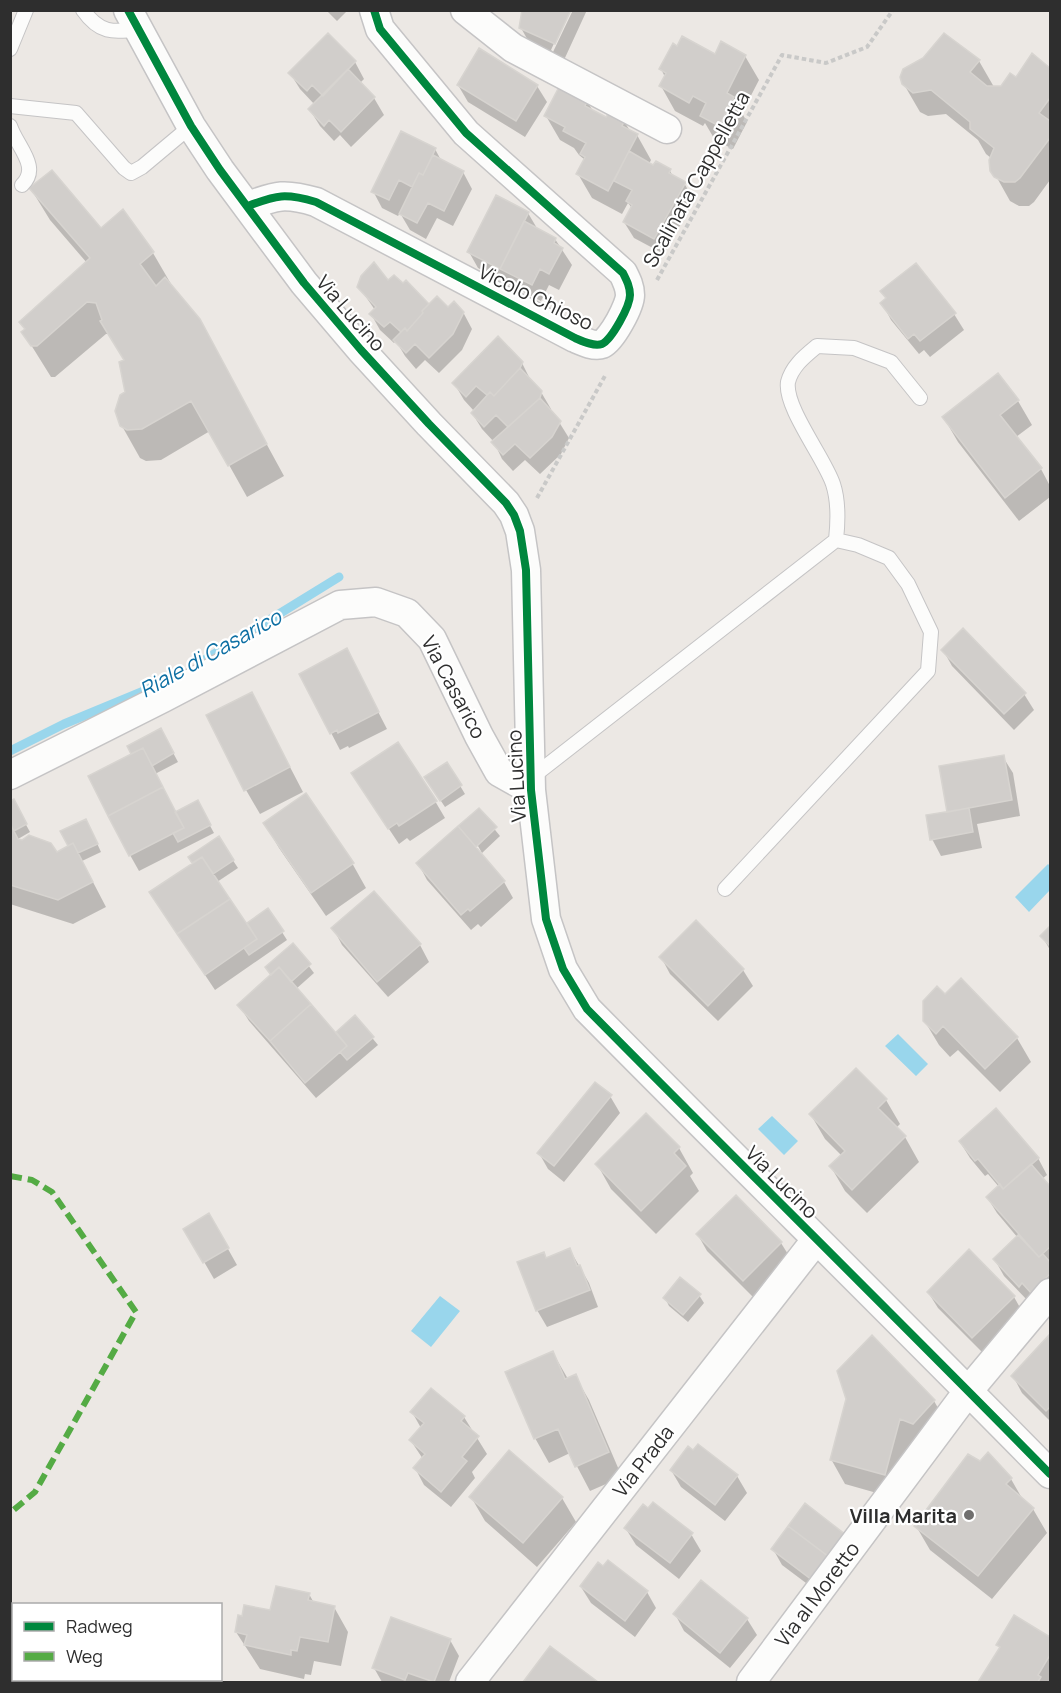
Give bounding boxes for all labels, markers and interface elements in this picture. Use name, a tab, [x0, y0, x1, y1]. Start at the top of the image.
street label: Scalinata Cappelletta	[636, 86, 756, 272]
street label: Vicolo Chioso	[474, 258, 598, 336]
street label: Via Lucino	[310, 269, 392, 357]
water label: Riale di Casarico	[134, 602, 287, 704]
street label: Via Casarico	[416, 631, 493, 743]
street label: Via Lucino	[500, 729, 532, 823]
street label: Via Lucino	[740, 1140, 824, 1224]
street label: Via Prada	[606, 1419, 680, 1503]
place label: Villa Marita	[850, 1502, 957, 1529]
marker: Villa Marita	[962, 1508, 976, 1522]
street label: Via al Moretto	[769, 1536, 866, 1652]
legend	[12, 1603, 222, 1681]
text: Radweg	[66, 1614, 133, 1638]
text: Weg	[66, 1644, 103, 1668]

